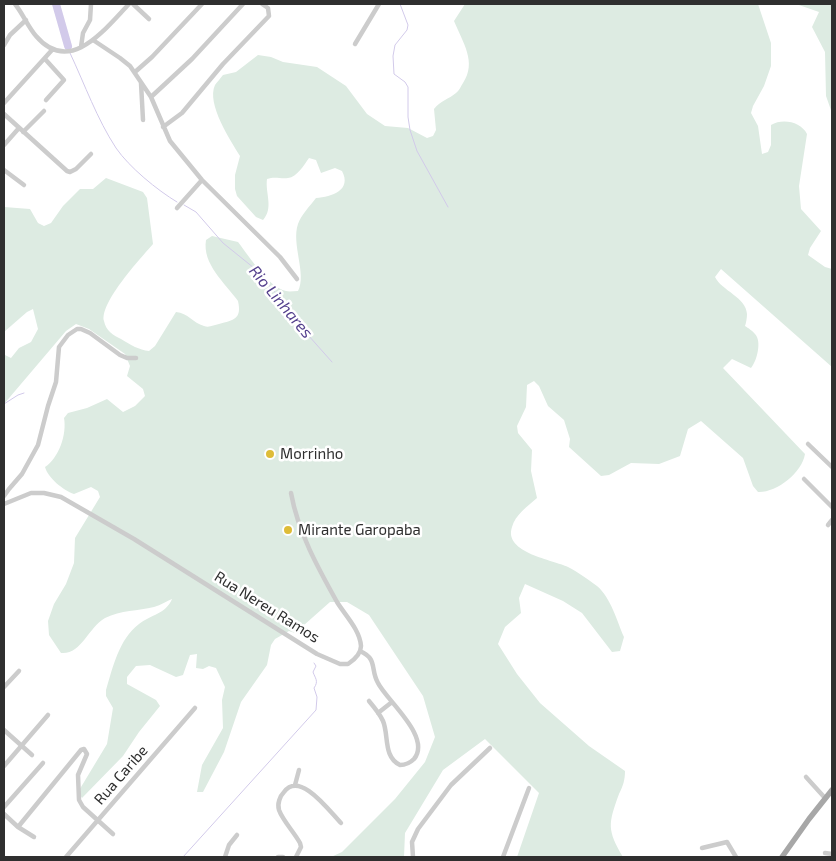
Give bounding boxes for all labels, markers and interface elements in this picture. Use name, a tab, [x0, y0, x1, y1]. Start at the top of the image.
water label: Rio Linhares	[245, 262, 317, 342]
place label: Morrinho	[280, 445, 343, 463]
marker: Morrinho	[264, 448, 276, 460]
place label: Mirante Garopaba	[298, 521, 421, 539]
marker: Mirante Garopaba	[282, 524, 294, 536]
street label: Rua Nereu Ramos	[211, 567, 323, 647]
street label: Rua Caribe	[90, 742, 152, 808]

